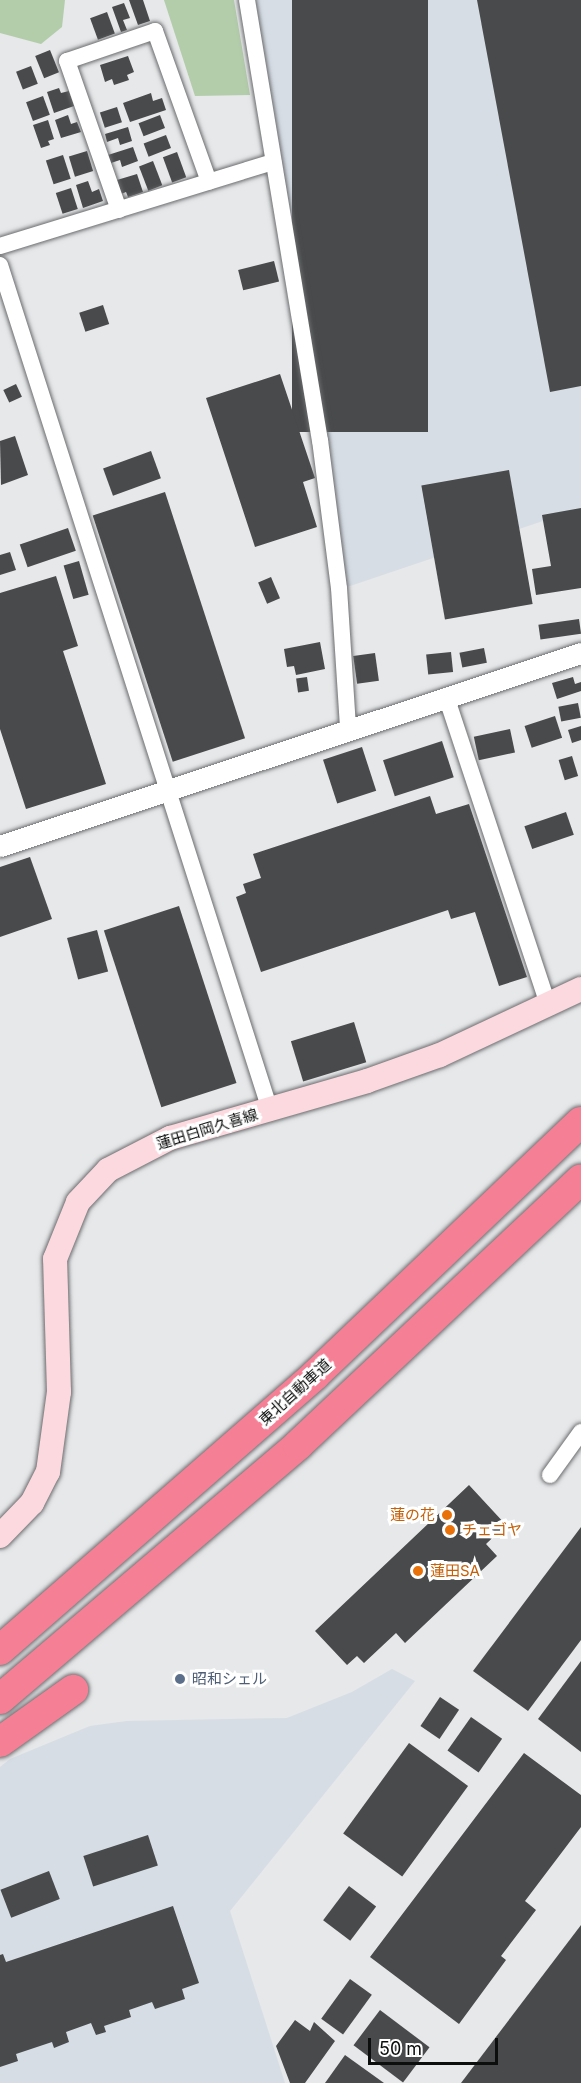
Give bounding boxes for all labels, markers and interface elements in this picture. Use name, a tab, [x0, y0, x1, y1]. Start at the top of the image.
street label: 蓮田白岡久喜線	[154, 1105, 260, 1153]
street label: 東北自動車道	[256, 1355, 334, 1429]
place label: 蓮の花	[390, 1506, 435, 1524]
marker: 蓮の花	[440, 1508, 454, 1522]
place label: チェゴヤ	[462, 1521, 522, 1539]
marker: チェゴヤ	[443, 1523, 457, 1537]
place label: 蓮田SA	[430, 1562, 480, 1580]
marker: 蓮田SA	[411, 1564, 425, 1578]
place label: 昭和シェル	[192, 1670, 267, 1688]
marker: 昭和シェル	[173, 1672, 187, 1686]
scale bar	[371, 2026, 502, 2064]
text: 50 m	[379, 2038, 422, 2059]

